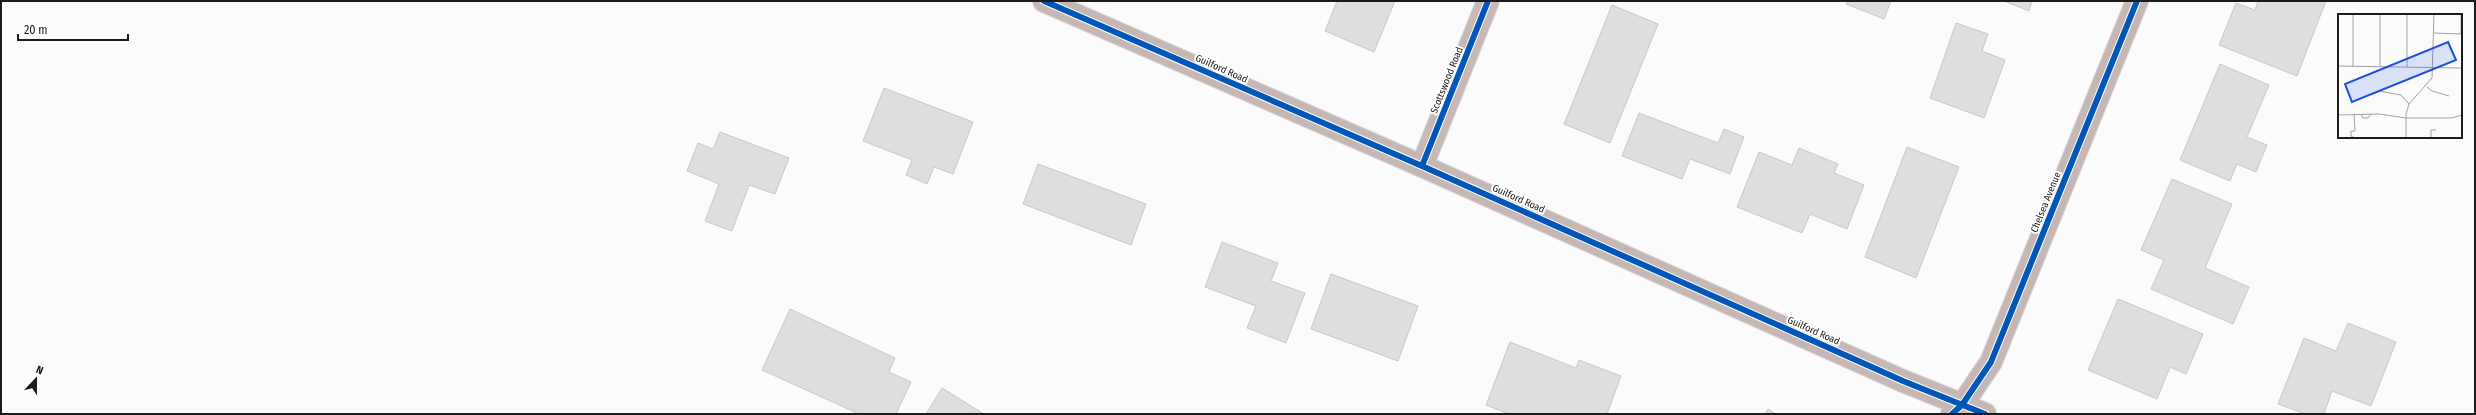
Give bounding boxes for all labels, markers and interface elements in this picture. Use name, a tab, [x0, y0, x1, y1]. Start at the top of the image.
inset map	[2338, 14, 2462, 138]
scale bar	[18, 16, 128, 42]
text: 20 m	[24, 23, 48, 37]
street label: Scottswood Road	[1428, 45, 1466, 115]
street label: Guilford Road	[1194, 52, 1250, 86]
street label: Chelsea Avenue	[2028, 170, 2064, 234]
street label: Guilford Road	[1491, 182, 1547, 216]
street label: Guilford Road	[1786, 314, 1842, 348]
north arrow	[16, 359, 56, 399]
text: N	[34, 363, 45, 377]

